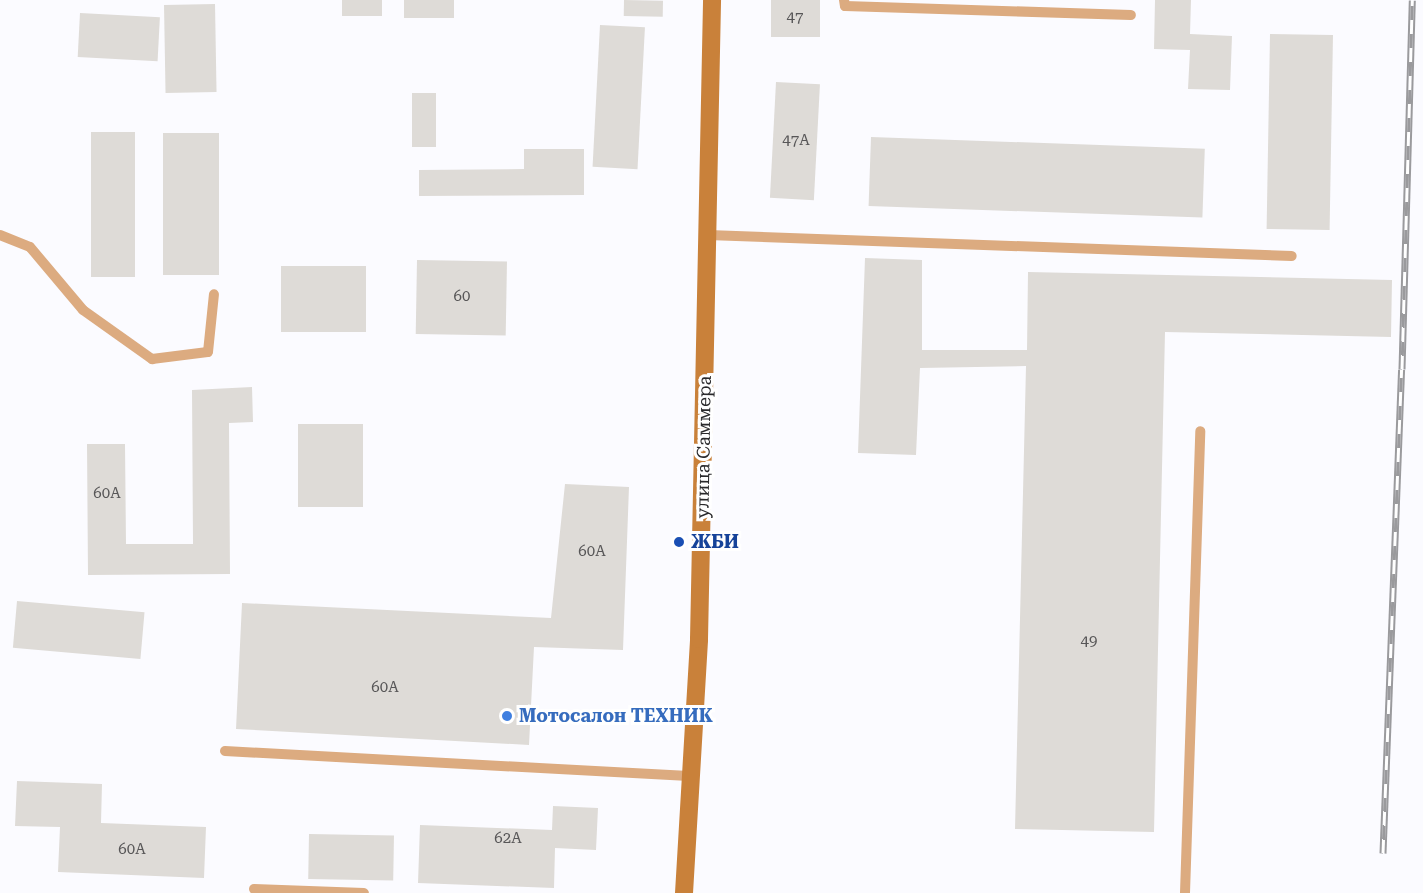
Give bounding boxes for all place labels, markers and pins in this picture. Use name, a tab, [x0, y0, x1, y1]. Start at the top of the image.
place label: ЖБИ	[691, 531, 739, 553]
marker: ЖБИ	[672, 535, 686, 549]
place label: Мотосалон ТЕХНИК	[519, 705, 713, 727]
marker: Мотосалон ТЕХНИК	[500, 709, 514, 723]

